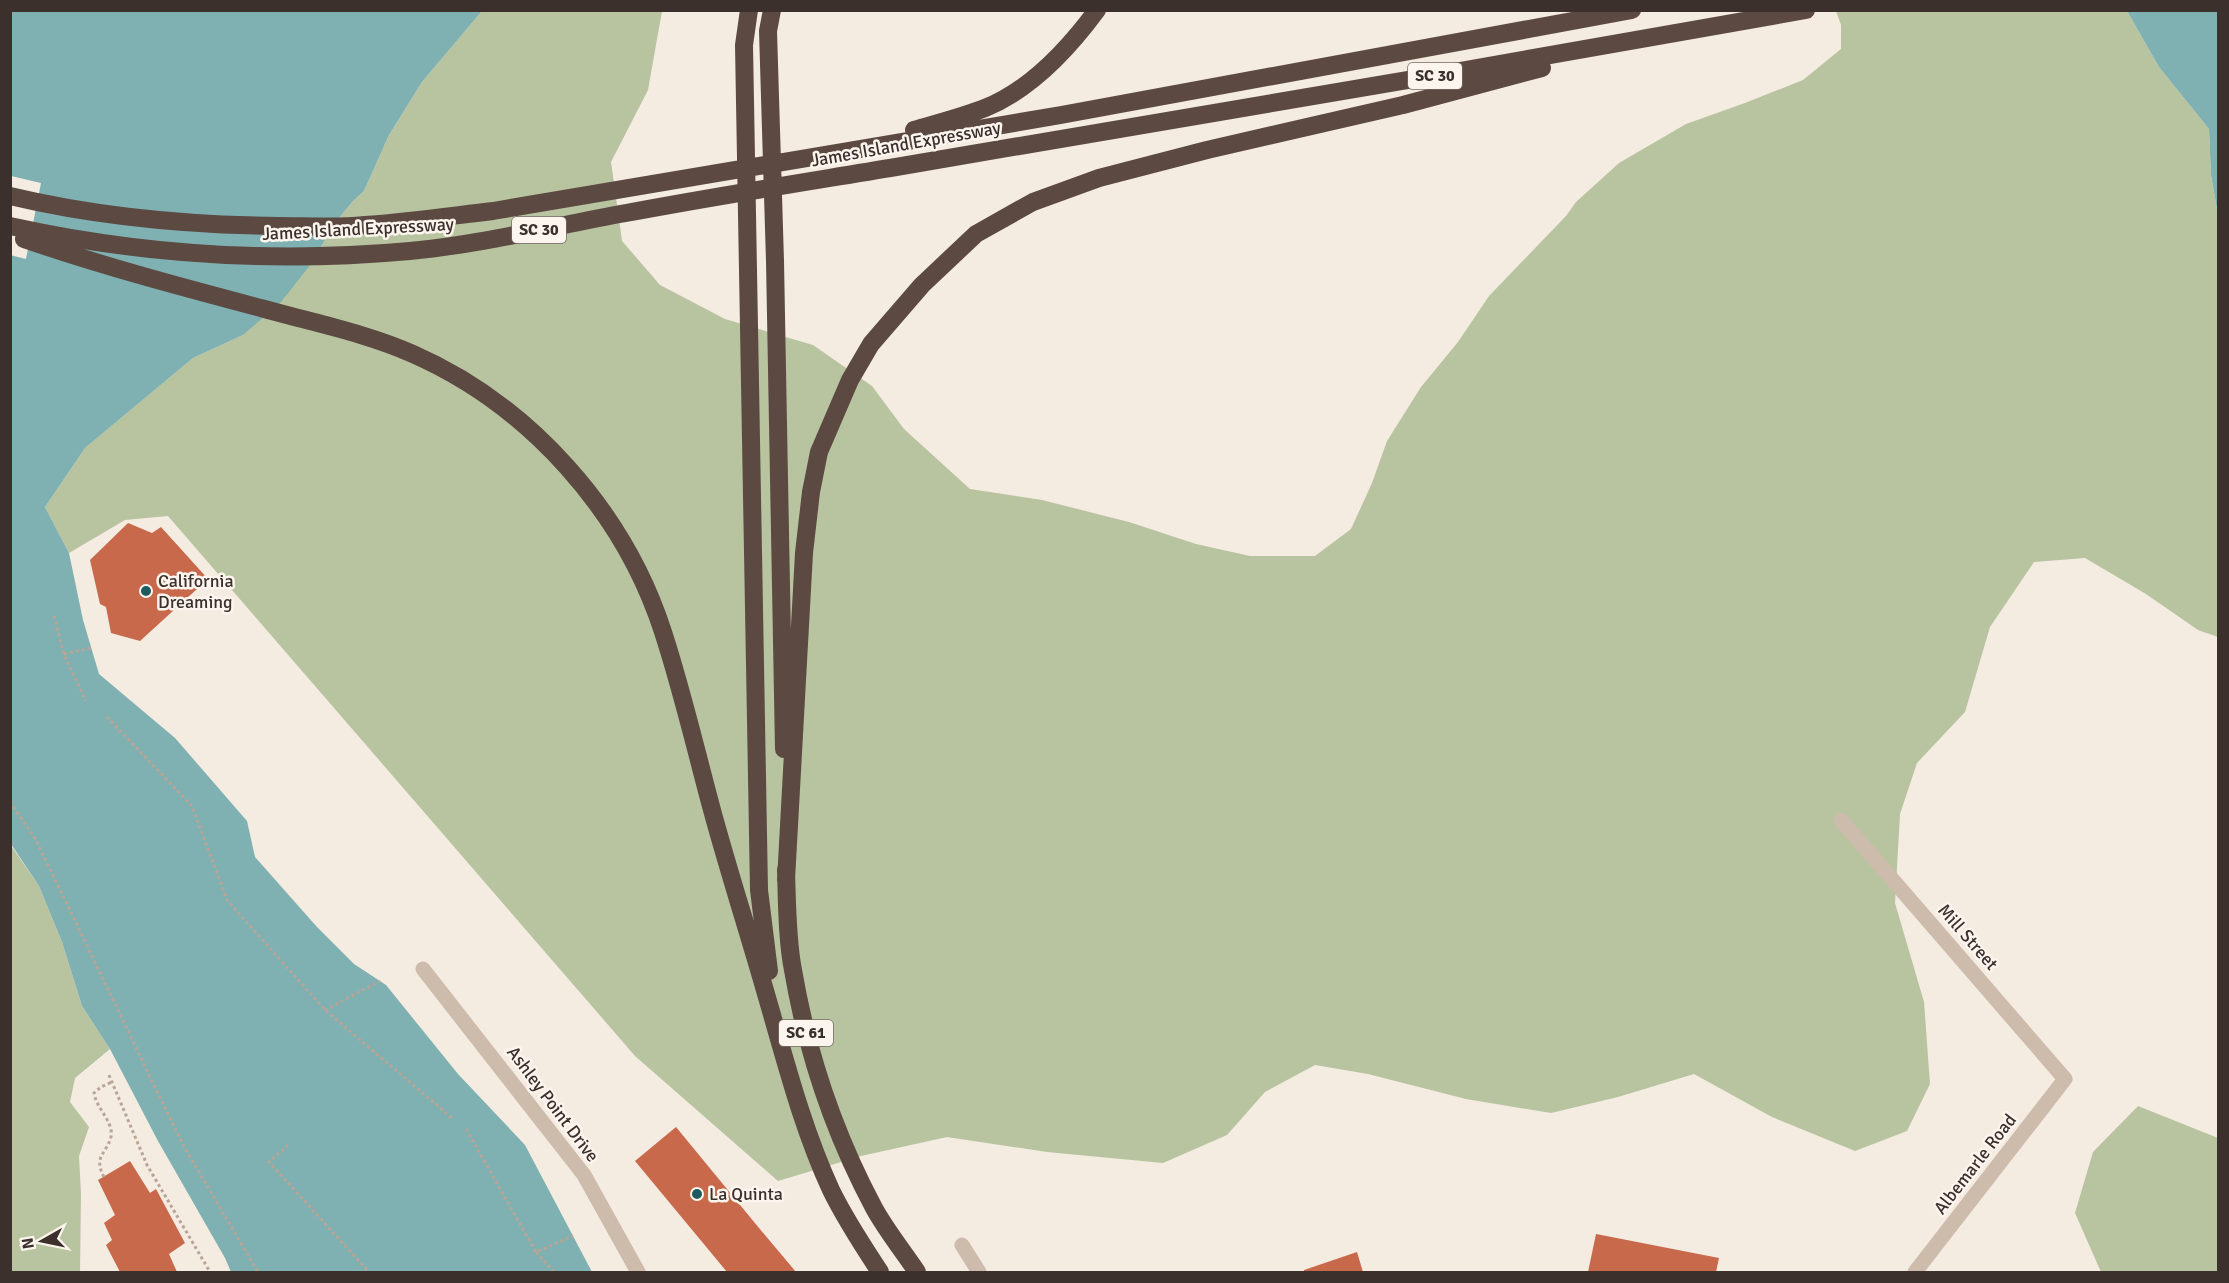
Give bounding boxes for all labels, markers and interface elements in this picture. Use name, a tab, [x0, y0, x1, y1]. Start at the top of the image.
road number: SC 30	[1408, 63, 1462, 89]
street label: James Island Expressway	[810, 116, 1003, 172]
street label: James Island Expressway	[262, 213, 455, 245]
road number: SC 30	[512, 217, 566, 243]
place label: California Dreaming	[158, 570, 234, 613]
marker: California Dreaming	[139, 584, 153, 598]
street label: Mill Street	[1933, 899, 2003, 975]
road number: SC 61	[779, 1020, 833, 1046]
street label: Ashley Point Drive	[502, 1042, 604, 1166]
street label: Albemarle Road	[1929, 1109, 2021, 1219]
place label: La Quinta	[709, 1183, 783, 1205]
marker: La Quinta	[690, 1187, 704, 1201]
north arrow	[12, 1211, 72, 1271]
text: N	[17, 1236, 39, 1250]

